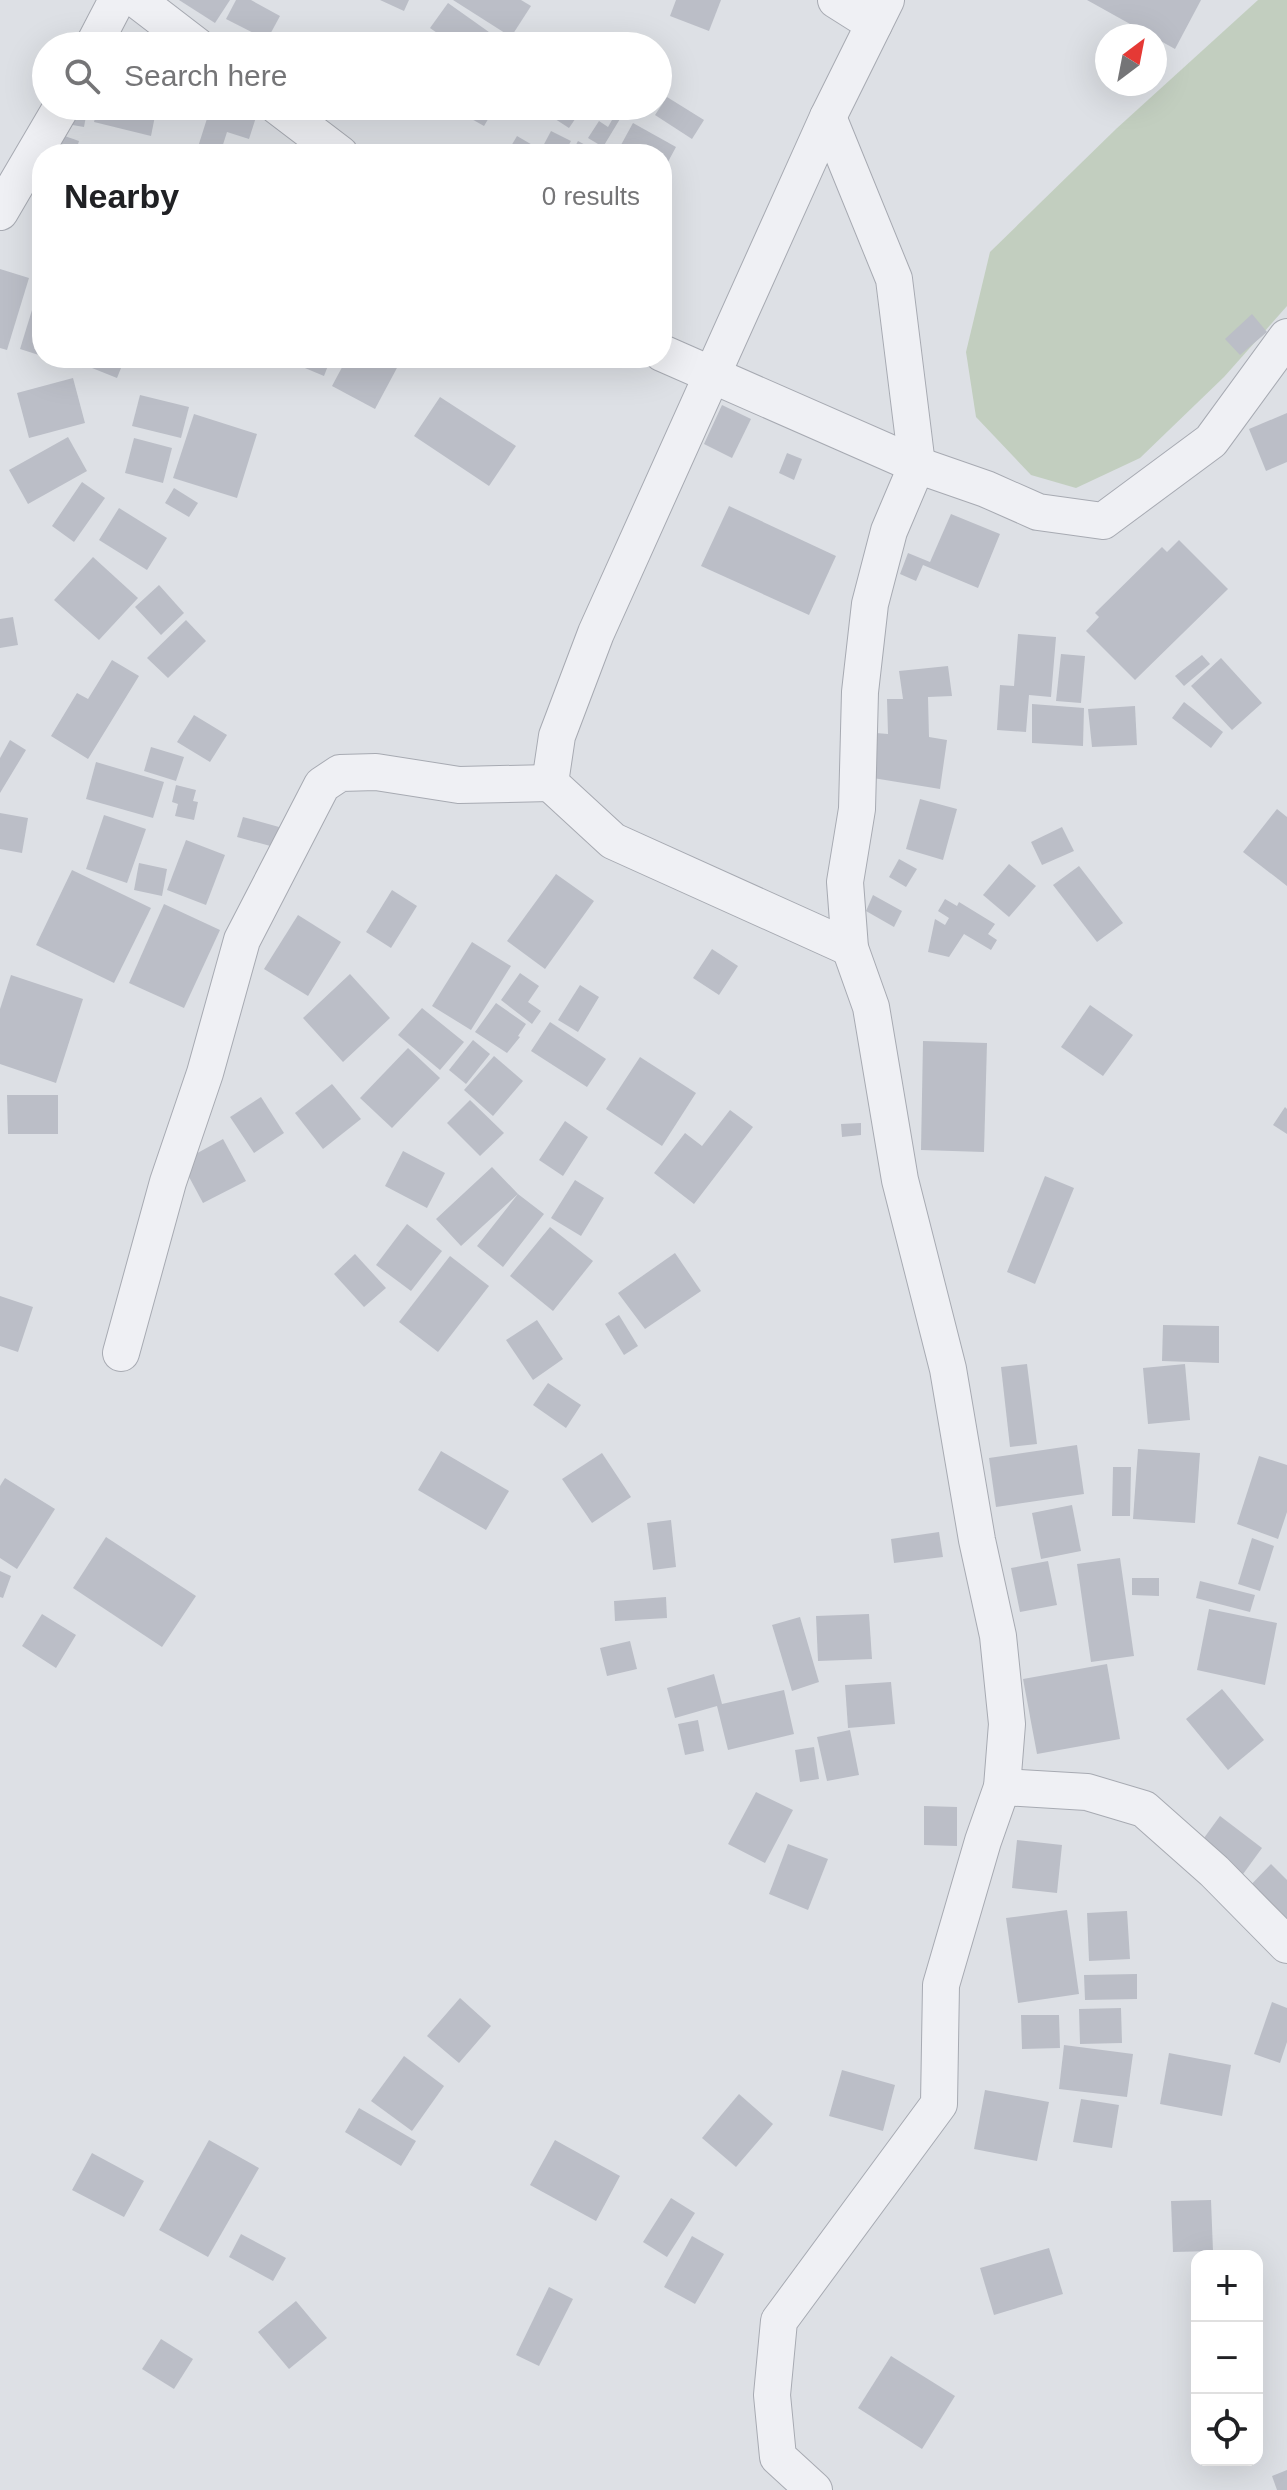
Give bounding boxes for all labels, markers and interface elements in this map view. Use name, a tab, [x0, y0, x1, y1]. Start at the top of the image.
north arrow	[1095, 24, 1167, 96]
search box	[32, 32, 672, 120]
icon: search	[60, 54, 104, 98]
text: Search here	[124, 59, 287, 92]
text: Nearby	[64, 177, 179, 215]
text: 0 results	[542, 181, 640, 211]
map controls	[1191, 2250, 1263, 2466]
button: +	[1191, 2250, 1263, 2322]
button: −	[1191, 2322, 1263, 2394]
button: locate	[1191, 2394, 1263, 2466]

